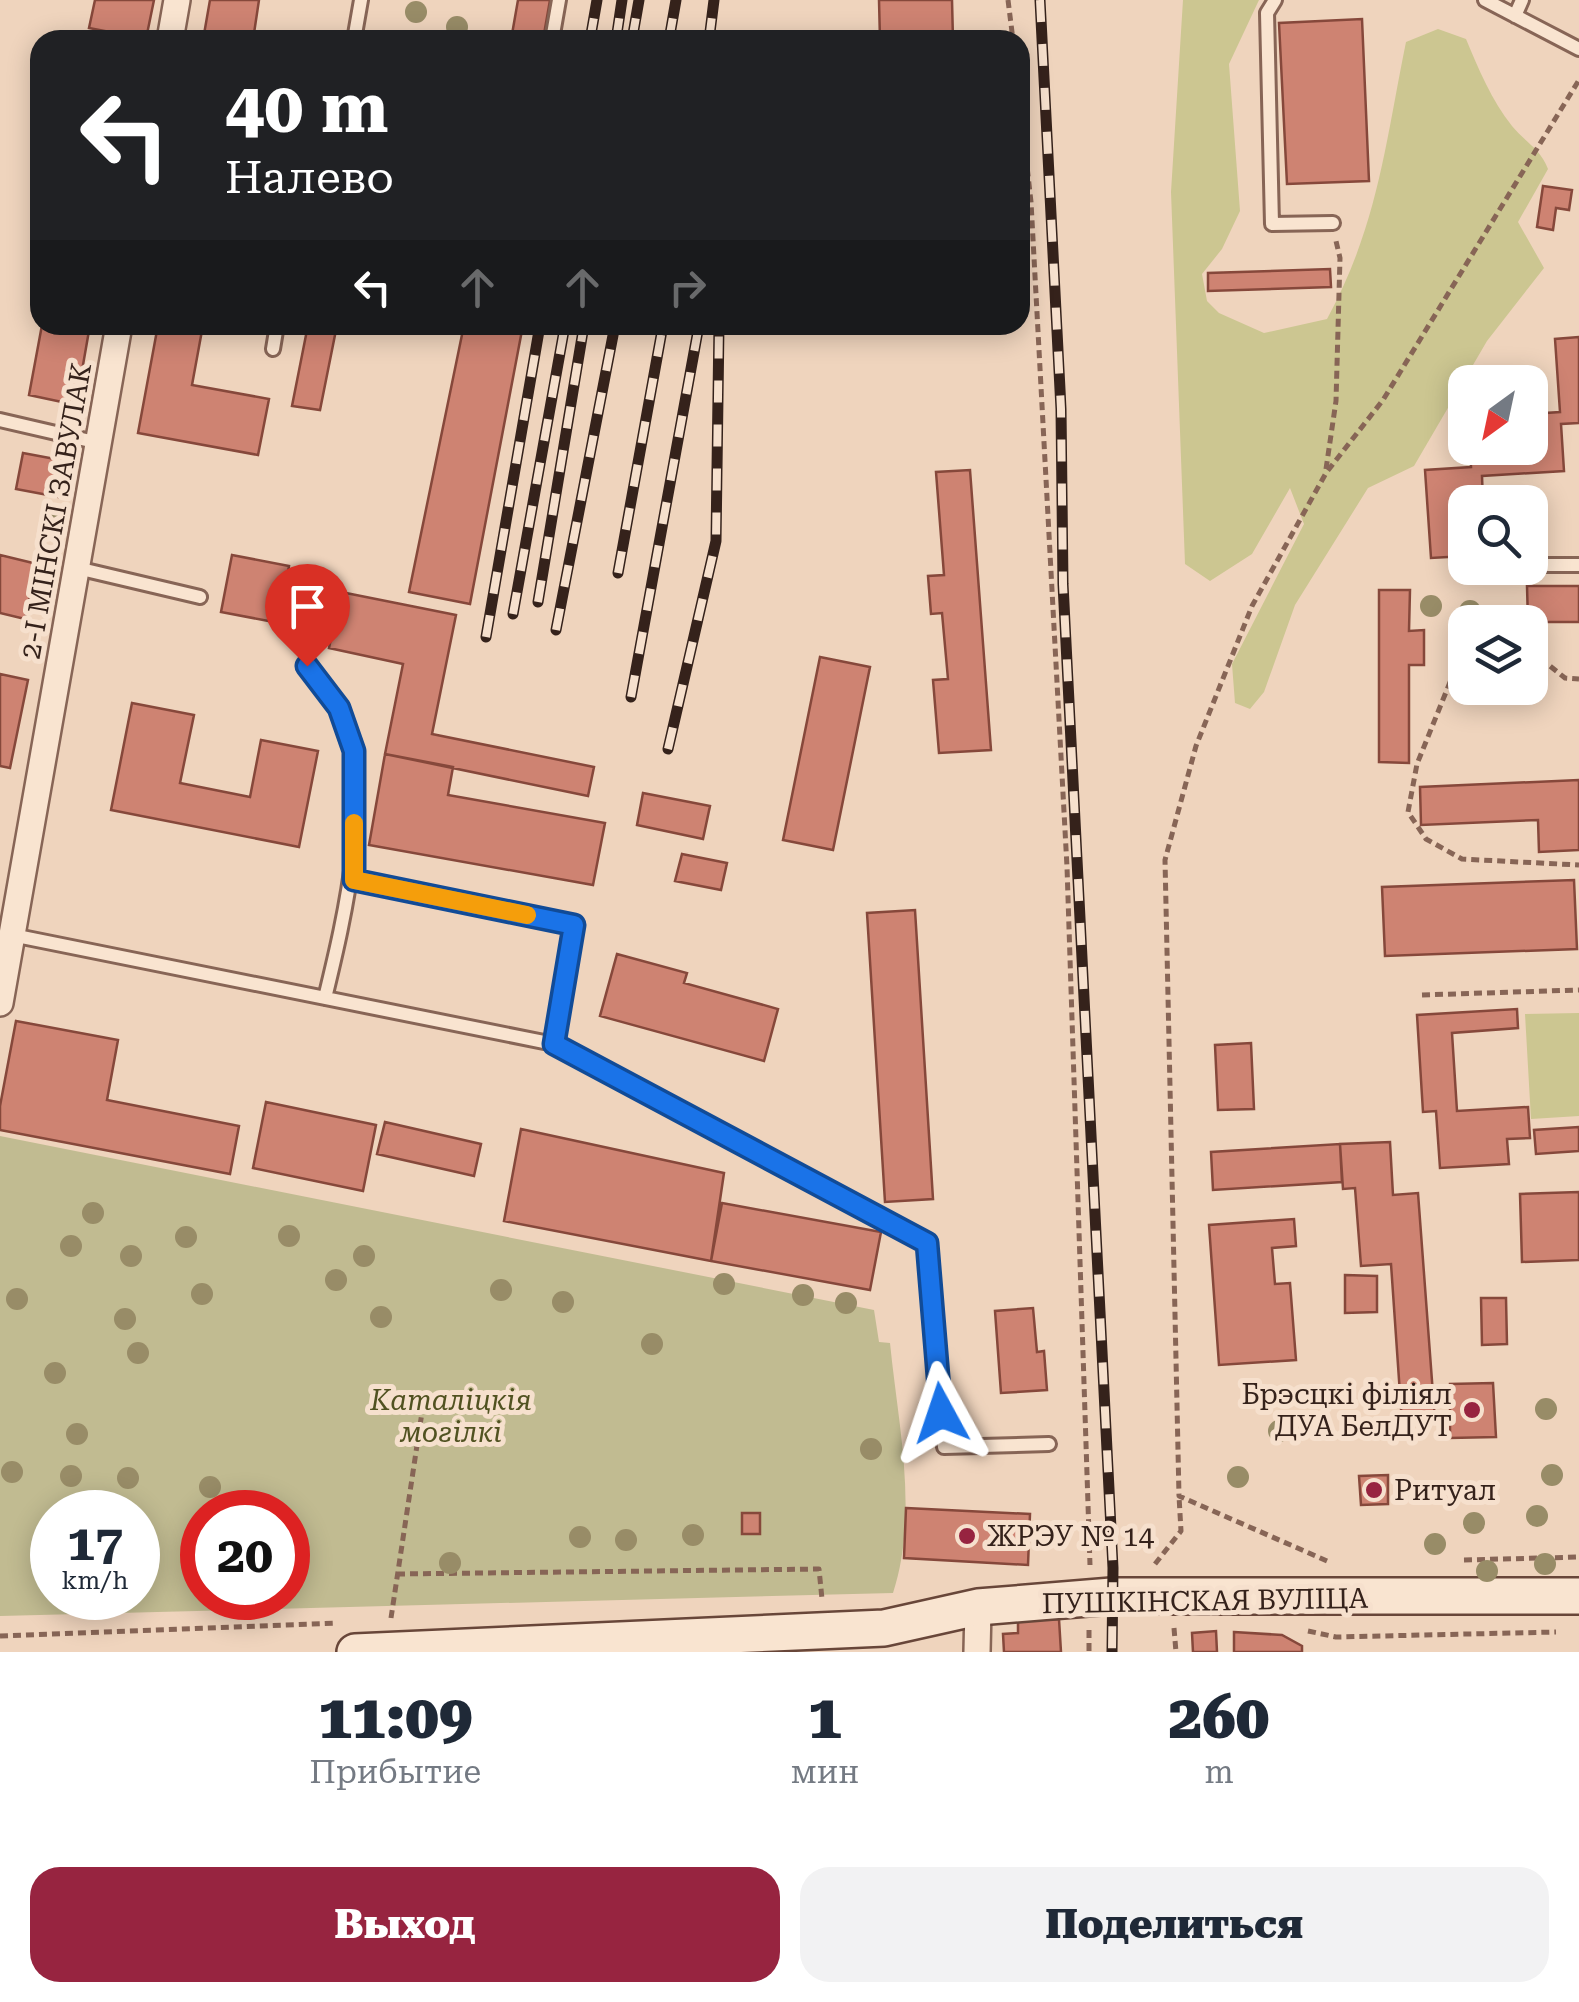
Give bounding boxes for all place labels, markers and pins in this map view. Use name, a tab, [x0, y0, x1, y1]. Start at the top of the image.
pin	[265, 564, 350, 667]
place label: Брэсцкі філіял ДУА БелДУТ	[1241, 1378, 1452, 1443]
marker: Брэсцкі філіял ДУА БелДУТ	[1461, 1399, 1483, 1421]
place label: Ритуал	[1394, 1474, 1496, 1507]
marker: Ритуал	[1363, 1479, 1385, 1501]
place label: ЖРЭУ № 14	[987, 1520, 1154, 1553]
marker: ЖРЭУ № 14	[956, 1525, 978, 1547]

